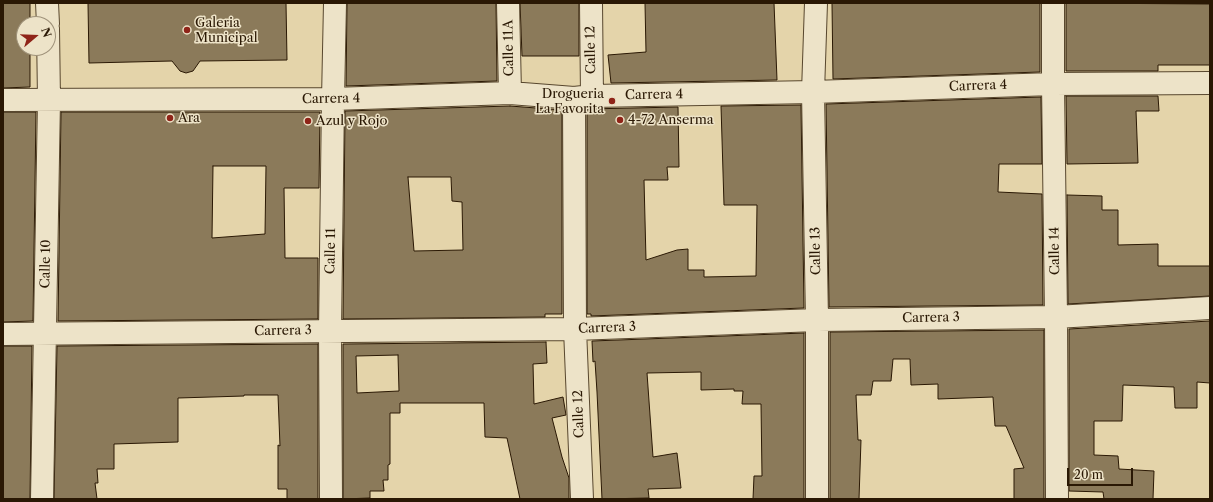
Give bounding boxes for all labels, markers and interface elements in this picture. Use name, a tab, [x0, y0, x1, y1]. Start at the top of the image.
place label: Galeria Municipal	[195, 15, 258, 46]
north arrow	[16, 16, 56, 56]
street label: Calle 11A	[501, 20, 517, 76]
marker: Galeria Municipal	[182, 25, 192, 35]
text: N	[38, 26, 55, 39]
street label: Calle 12	[583, 26, 599, 74]
street label: Carrera 4	[949, 77, 1007, 95]
place label: Drogueria La Favorita	[535, 86, 604, 117]
street label: Carrera 4	[625, 87, 683, 103]
street label: Carrera 4	[302, 91, 360, 107]
marker: Drogueria La Favorita	[607, 96, 617, 106]
place label: Ara	[178, 110, 200, 126]
place label: 4-72 Anserma	[628, 112, 714, 128]
marker: Ara	[165, 113, 175, 123]
place label: Azul y Rojo	[316, 113, 387, 129]
marker: 4-72 Anserma	[615, 115, 625, 125]
marker: Azul y Rojo	[303, 116, 313, 126]
street label: Calle 13	[808, 227, 824, 275]
street label: Calle 14	[1047, 227, 1063, 275]
street label: Calle 11	[323, 228, 339, 274]
street label: Calle 10	[38, 239, 54, 289]
street label: Carrera 3	[902, 310, 960, 326]
street label: Carrera 3	[578, 319, 636, 337]
street label: Carrera 3	[254, 323, 312, 339]
street label: Calle 12	[570, 390, 588, 438]
scale bar	[1069, 460, 1135, 486]
text: 20 m	[1074, 467, 1103, 482]

